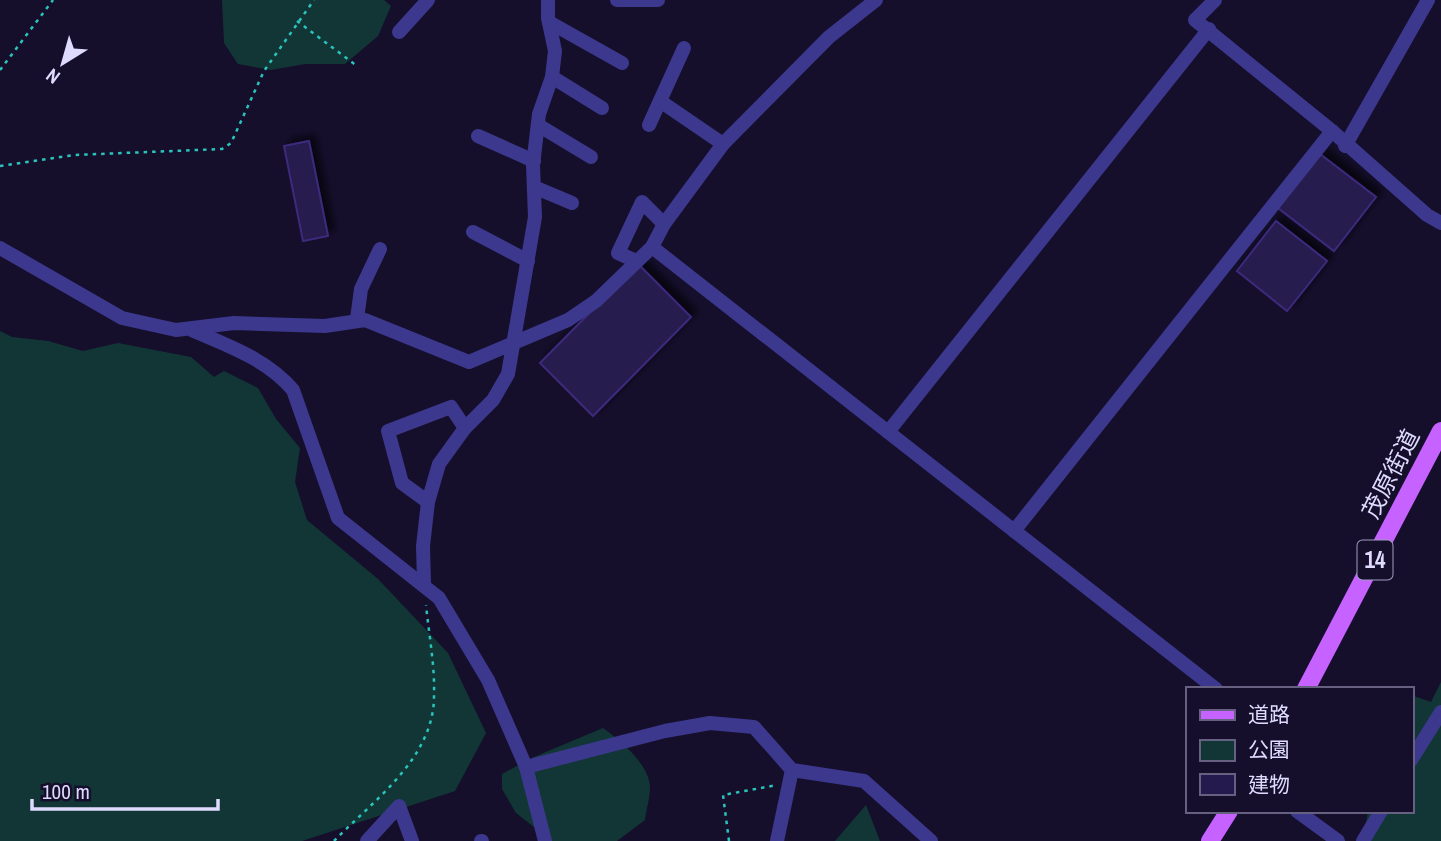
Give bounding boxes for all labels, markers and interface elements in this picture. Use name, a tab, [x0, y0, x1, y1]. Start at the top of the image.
north arrow	[28, 28, 98, 98]
text: N	[40, 63, 65, 90]
street label: 茂原街道	[1354, 424, 1426, 524]
road number: 14	[1358, 540, 1392, 580]
legend	[1186, 687, 1413, 813]
text: 道路	[1248, 700, 1290, 729]
text: 公園	[1248, 735, 1290, 764]
scale bar	[32, 768, 217, 812]
text: 建物	[1248, 770, 1290, 799]
text: 100 m	[42, 777, 90, 806]

